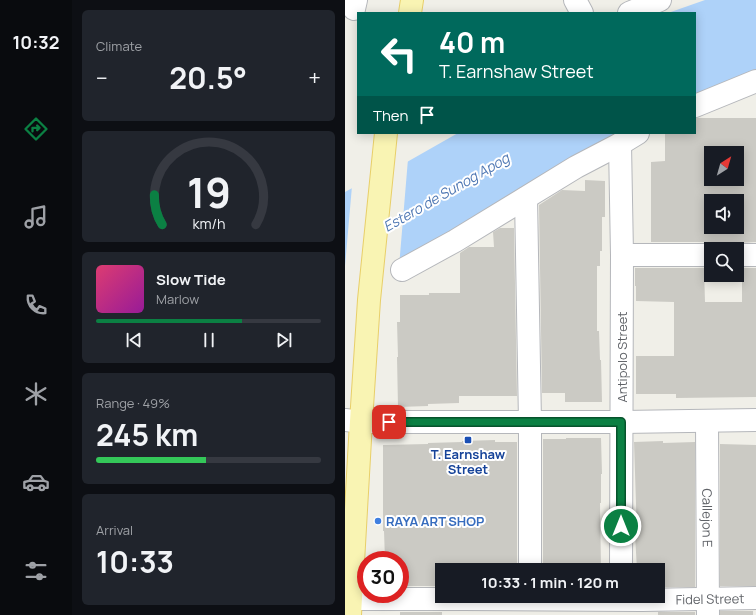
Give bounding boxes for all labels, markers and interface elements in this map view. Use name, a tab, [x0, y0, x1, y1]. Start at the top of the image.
text: 40 m	[439, 23, 505, 61]
icon: left	[373, 28, 425, 80]
text: 10:32	[12, 30, 60, 54]
text: Climate	[96, 37, 142, 55]
text: 20.5°	[169, 57, 247, 98]
text: T. Earnshaw Street	[439, 59, 594, 83]
text: −	[96, 63, 108, 93]
text: +	[308, 63, 321, 93]
icon: arrive	[416, 104, 438, 126]
text: Then	[373, 105, 408, 126]
icon: directions	[22, 115, 50, 143]
north arrow	[704, 146, 744, 186]
map controls	[704, 146, 744, 282]
water label: Estero de Sunog Apog	[380, 147, 514, 236]
text: 19	[186, 163, 231, 219]
button: sound	[704, 194, 744, 234]
icon: music	[22, 203, 50, 231]
text: km/h	[192, 213, 225, 232]
button: search	[704, 242, 744, 282]
text: Slow Tide	[156, 269, 226, 290]
text: Marlow	[156, 290, 199, 308]
icon: phone	[22, 291, 50, 319]
street label: Antipolo Street	[613, 311, 631, 403]
icon: previous	[123, 329, 145, 351]
icon: pause	[198, 329, 220, 351]
icon: next	[273, 329, 295, 351]
icon: climate	[22, 380, 50, 408]
text: Range · 49%	[96, 394, 170, 412]
pin	[372, 405, 406, 439]
icon: arrive	[378, 411, 400, 433]
text: 245 km	[96, 414, 198, 455]
marker: T. Earnshaw Street	[463, 435, 473, 445]
place label: T. Earnshaw Street	[431, 445, 506, 478]
icon: car	[22, 468, 50, 496]
street label: Callejon E	[698, 488, 717, 548]
position arrow	[600, 505, 642, 547]
place label: RAYA ART SHOP	[386, 512, 484, 530]
marker: RAYA ART SHOP	[373, 516, 383, 526]
text: Arrival	[96, 521, 133, 539]
text: 10:33	[96, 541, 174, 582]
speed limit sign: 30	[357, 551, 409, 603]
icon: filters	[22, 557, 50, 585]
text: 10:33 · 1 min · 120 m	[481, 572, 619, 593]
street label: Fidel Street	[675, 589, 745, 608]

